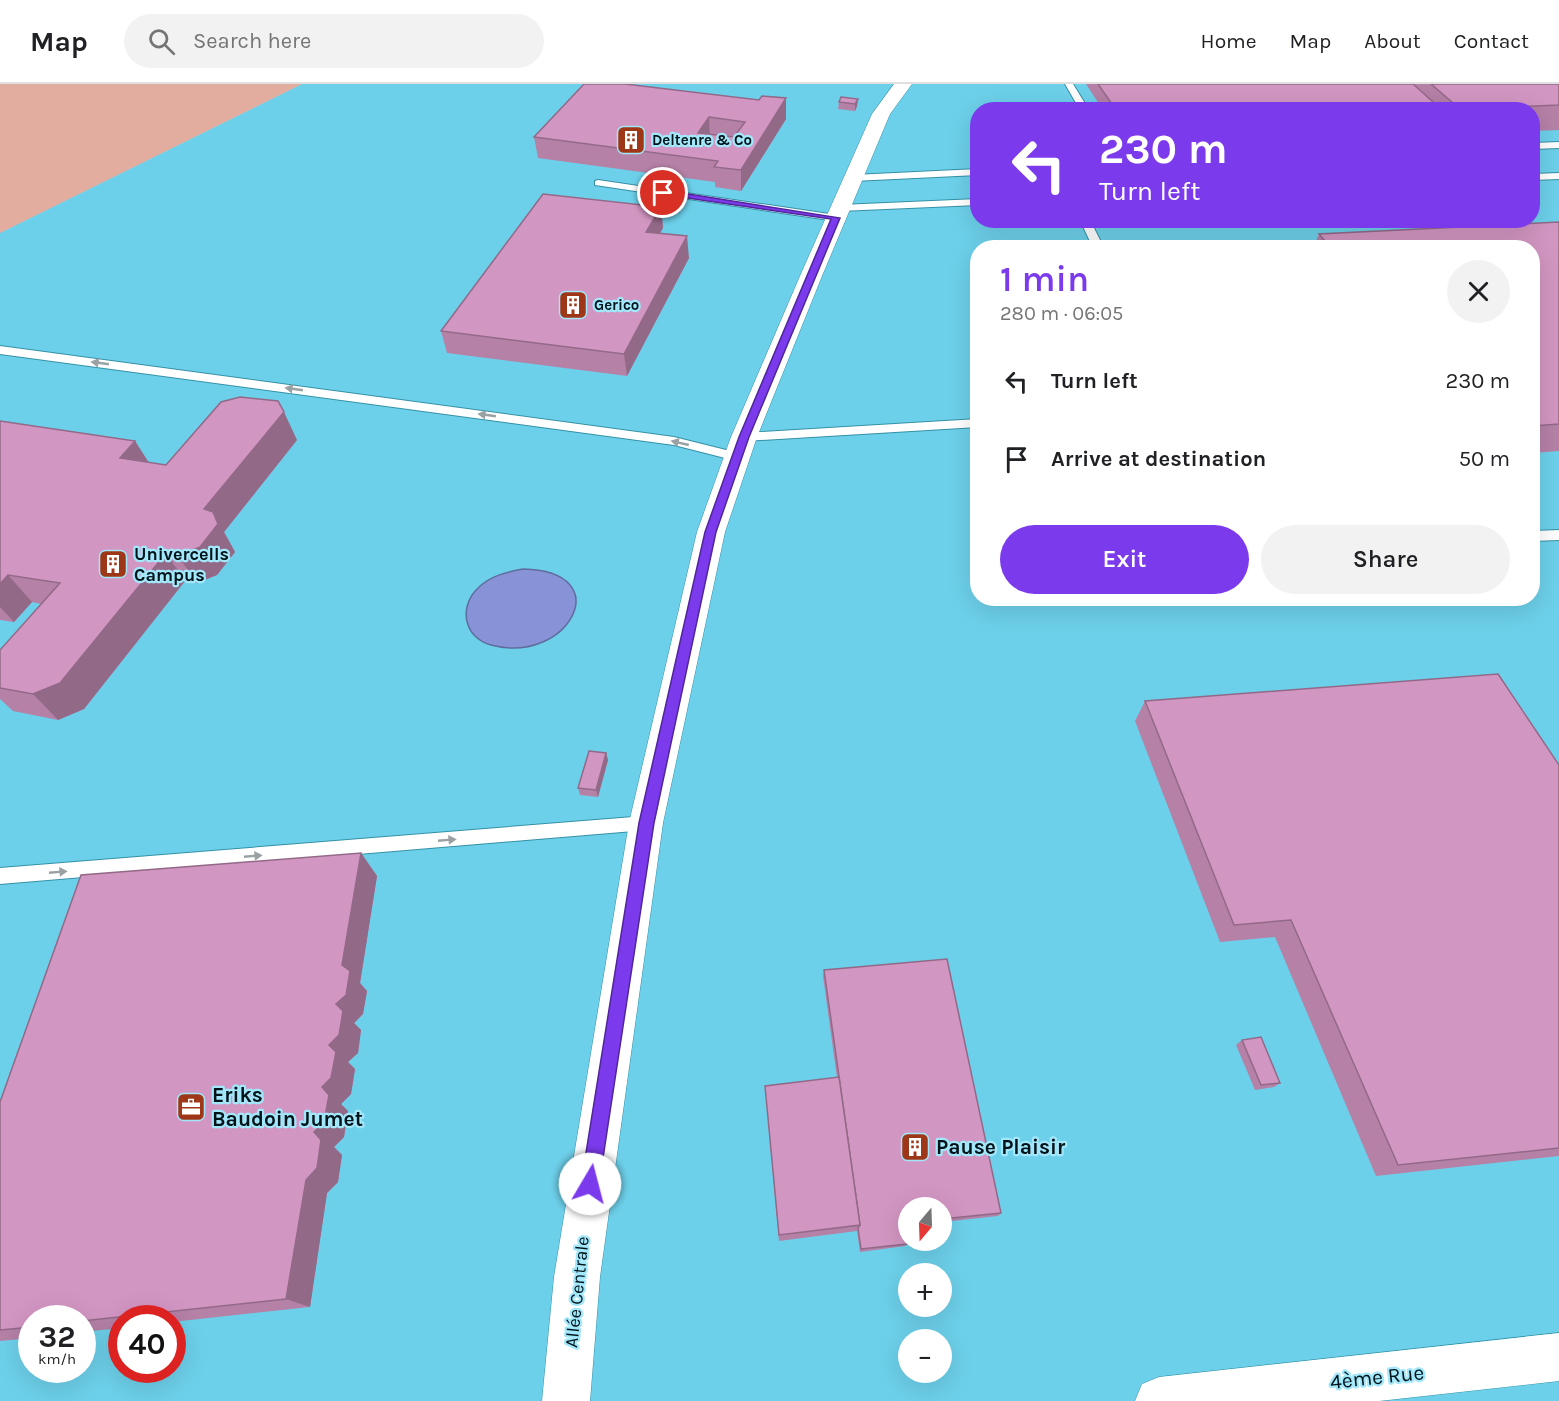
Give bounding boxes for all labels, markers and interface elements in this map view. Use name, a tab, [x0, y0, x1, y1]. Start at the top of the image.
search box	[124, 14, 544, 68]
text: Map	[30, 25, 88, 58]
icon: search	[145, 25, 178, 58]
text: Search here	[193, 28, 311, 54]
text: Home	[1201, 29, 1257, 53]
text: Map	[1290, 29, 1331, 53]
text: About	[1364, 29, 1421, 53]
text: Contact	[1454, 29, 1529, 53]
building icon: Deltenre & Co	[615, 124, 647, 156]
text: 230 m	[1099, 124, 1228, 174]
icon: left	[1000, 126, 1078, 204]
place label: Deltenre & Co	[652, 131, 752, 149]
pin	[637, 167, 688, 218]
text: Turn left	[1099, 175, 1200, 207]
icon: arrive	[646, 176, 679, 209]
text: 1 min	[1000, 258, 1089, 300]
button: close	[1447, 260, 1510, 323]
building icon: Gerico	[557, 289, 589, 321]
place label: Gerico	[594, 296, 639, 314]
text: 280 m · 06:05	[1000, 302, 1123, 325]
one-way arrow	[91, 359, 110, 368]
icon: left	[1000, 365, 1033, 398]
text: Turn left	[1051, 368, 1138, 394]
text: 230 m	[1445, 368, 1510, 394]
one-way arrow	[284, 385, 303, 394]
one-way arrow	[477, 410, 496, 419]
one-way arrow	[670, 438, 689, 447]
icon: arrive	[1000, 443, 1033, 476]
text: Arrive at destination	[1051, 446, 1266, 472]
text: 50 m	[1459, 446, 1510, 472]
button: Exit	[1000, 525, 1249, 594]
button: Share	[1261, 525, 1510, 594]
place label: Univercells Campus	[134, 543, 229, 586]
building icon: Univercells Campus	[97, 548, 129, 580]
one-way arrow	[438, 835, 457, 845]
one-way arrow	[243, 851, 262, 861]
one-way arrow	[49, 867, 68, 877]
place label: Eriks Baudoin Jumet	[212, 1083, 363, 1131]
office icon: Eriks Baudoin Jumet	[175, 1091, 207, 1123]
building icon: Pause Plaisir	[899, 1131, 931, 1163]
place label: Pause Plaisir	[936, 1135, 1066, 1159]
position arrow	[558, 1152, 622, 1216]
north arrow	[898, 1197, 952, 1251]
map controls	[898, 1197, 952, 1383]
street label: Allée Centrale	[560, 1235, 594, 1349]
button: +	[898, 1263, 952, 1317]
speed limit sign: 40	[108, 1305, 186, 1383]
text: 32	[39, 1319, 75, 1355]
button: −	[898, 1329, 952, 1383]
text: km/h	[38, 1350, 76, 1368]
street label: 4ème Rue	[1329, 1360, 1425, 1394]

